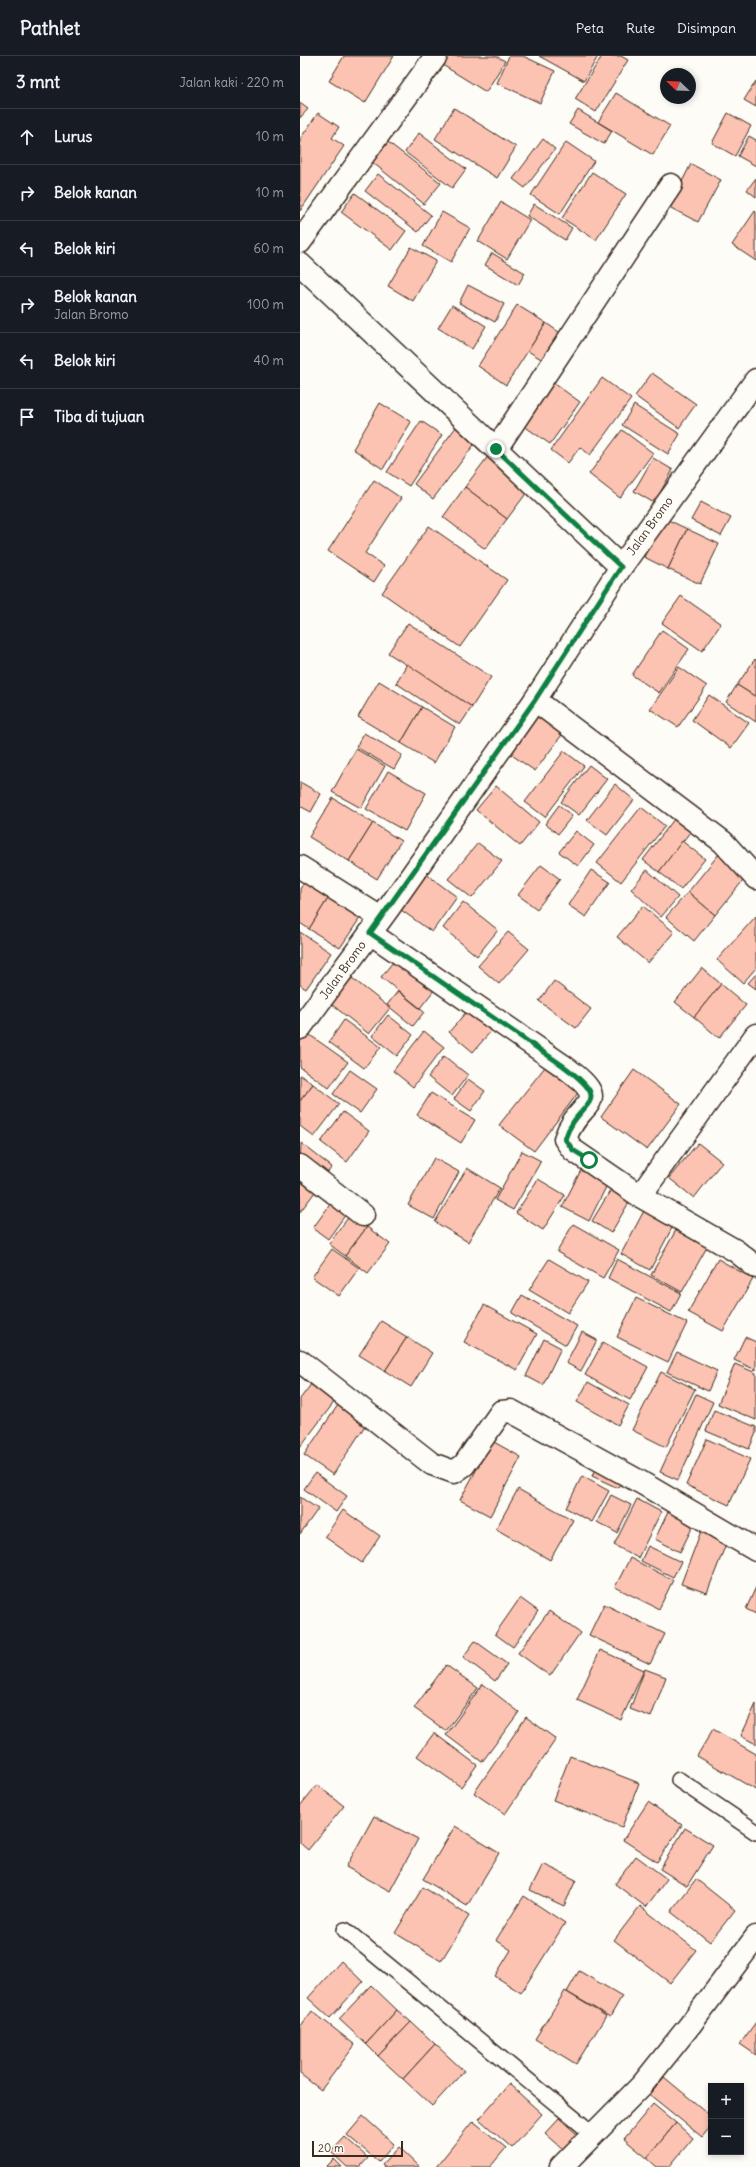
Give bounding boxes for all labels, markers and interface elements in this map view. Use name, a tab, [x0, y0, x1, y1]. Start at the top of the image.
text: Pathlet	[20, 16, 80, 40]
text: Peta	[576, 19, 604, 37]
text: Rute	[626, 19, 655, 37]
text: Disimpan	[677, 19, 736, 37]
north arrow	[660, 68, 696, 104]
text: 3 mnt	[16, 71, 60, 93]
text: Jalan kaki · 220 m	[179, 74, 284, 91]
icon: ahead	[16, 126, 38, 148]
text: Lurus	[54, 127, 92, 146]
text: 10 m	[256, 128, 284, 145]
icon: right	[16, 182, 38, 204]
text: Belok kanan	[54, 183, 137, 202]
text: 10 m	[256, 184, 284, 201]
icon: left	[16, 238, 38, 260]
text: Belok kiri	[54, 239, 115, 258]
text: 60 m	[253, 240, 284, 257]
text: Belok kanan	[54, 287, 137, 306]
icon: right	[16, 294, 38, 316]
text: 100 m	[247, 296, 284, 313]
text: Jalan Bromo	[54, 306, 129, 323]
icon: left	[16, 350, 38, 372]
text: Belok kiri	[54, 351, 115, 370]
text: 40 m	[253, 352, 284, 369]
icon: arrive	[16, 406, 38, 428]
text: Tiba di tujuan	[54, 407, 144, 426]
route end	[487, 440, 505, 458]
street label: Jalan Bromo	[623, 493, 676, 558]
street label: Jalan Bromo	[316, 937, 369, 1002]
route start	[580, 1151, 598, 1169]
map controls	[708, 2083, 744, 2155]
button: +	[708, 2083, 744, 2119]
button: −	[708, 2119, 744, 2155]
scale bar	[312, 2139, 403, 2158]
text: 20 m	[318, 2141, 344, 2155]

